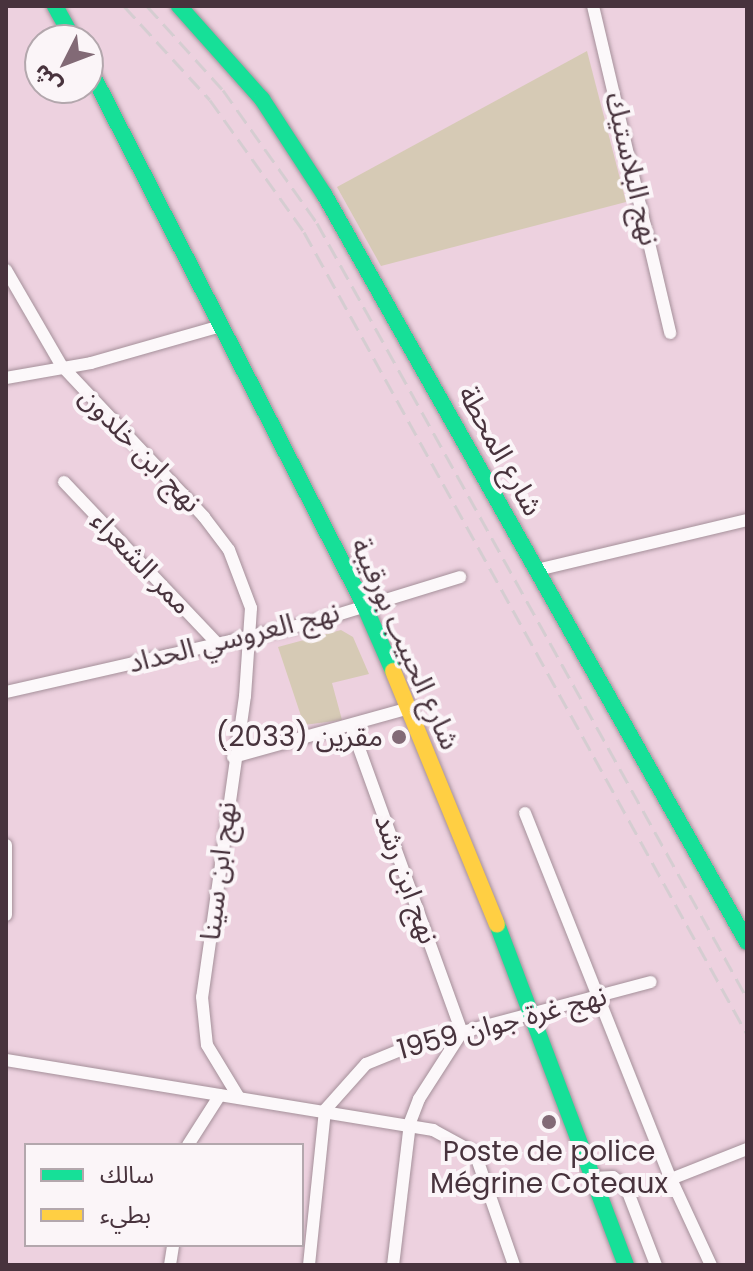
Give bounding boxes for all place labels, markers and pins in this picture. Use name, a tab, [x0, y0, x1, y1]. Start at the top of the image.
place label: مقرين (2033)	[216, 720, 383, 754]
marker: مقرين (2033)	[390, 728, 408, 746]
marker: Poste de police Mégrine Coteaux	[540, 1113, 558, 1131]
place label: Poste de police Mégrine Coteaux	[430, 1135, 668, 1201]

